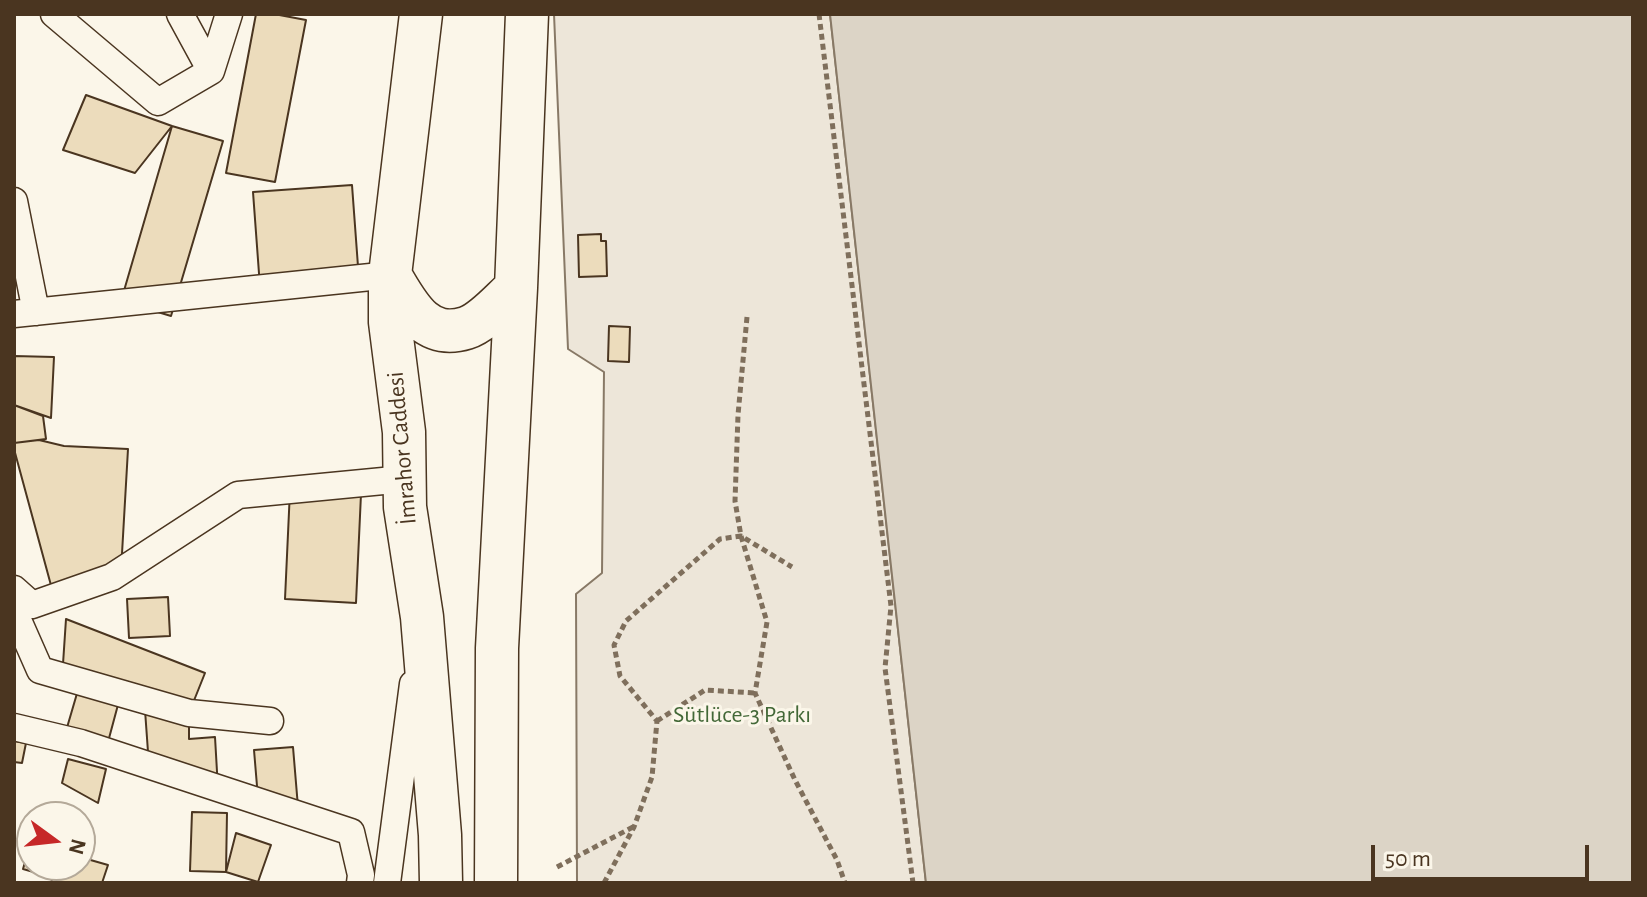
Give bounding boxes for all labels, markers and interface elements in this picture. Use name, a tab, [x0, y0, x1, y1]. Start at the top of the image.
street label: İmrahor Caddesi	[381, 370, 423, 526]
park label: Sütlüce-3 Parkı	[673, 701, 811, 729]
north arrow	[16, 801, 96, 881]
scale bar	[1375, 829, 1593, 879]
text: N	[65, 836, 90, 857]
text: 50 m	[1385, 847, 1431, 871]

